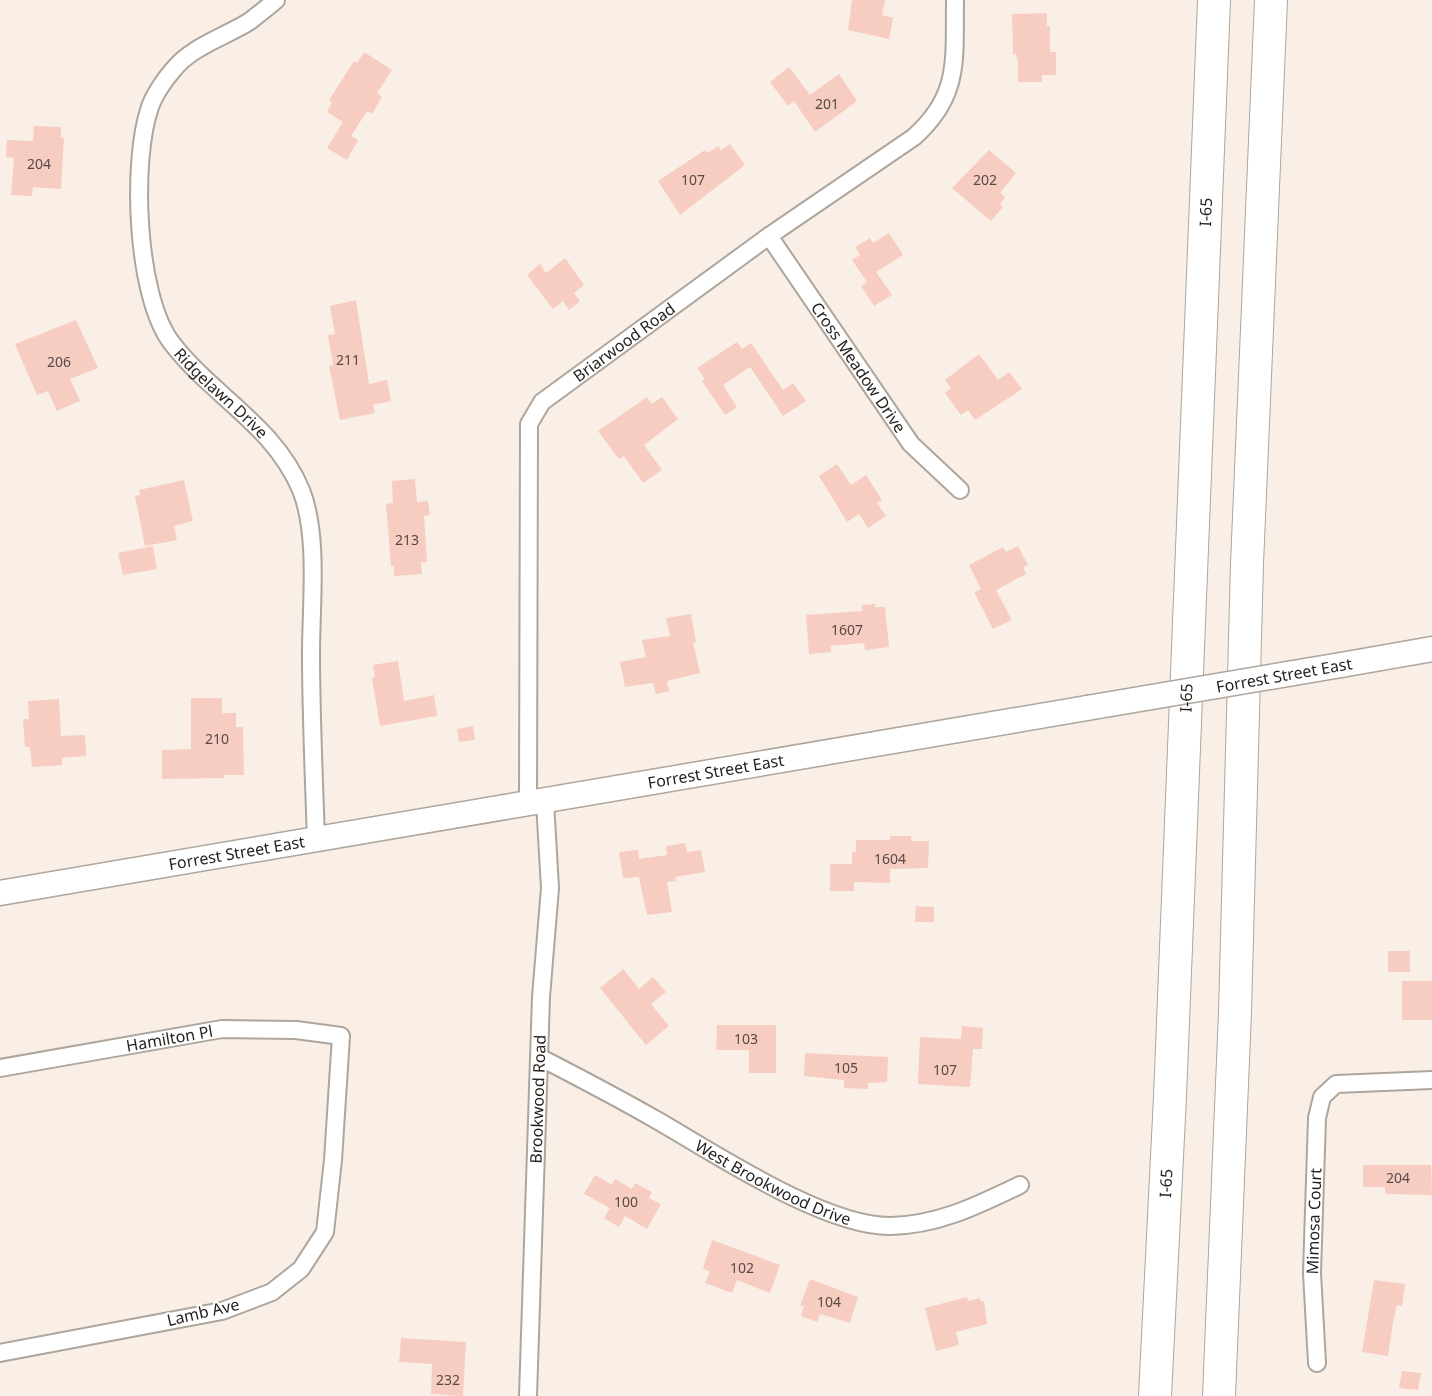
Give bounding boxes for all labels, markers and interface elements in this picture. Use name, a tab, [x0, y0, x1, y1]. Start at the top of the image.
house number: 201	[815, 94, 839, 113]
house number: 204	[27, 154, 51, 173]
house number: 107	[681, 170, 705, 189]
house number: 202	[973, 170, 997, 189]
street label: I-65	[1194, 197, 1217, 227]
street label: Briarwood Road	[568, 297, 679, 387]
street label: Cross Meadow Drive	[806, 298, 911, 437]
street label: Ridgelawn Drive	[169, 343, 273, 443]
house number: 211	[336, 350, 360, 369]
house number: 206	[47, 352, 71, 371]
house number: 213	[395, 530, 419, 549]
house number: 1607	[831, 620, 863, 639]
street label: Forrest Street East	[1214, 652, 1354, 698]
street label: I-65	[1174, 683, 1198, 713]
house number: 210	[205, 729, 229, 748]
street label: Forrest Street East	[646, 749, 786, 794]
street label: Forrest Street East	[167, 830, 307, 875]
house number: 1604	[874, 849, 906, 868]
street label: Hamilton Pl	[124, 1020, 214, 1057]
house number: 103	[734, 1029, 758, 1048]
street label: Brookwood Road	[525, 1034, 551, 1164]
house number: 105	[834, 1058, 858, 1077]
house number: 107	[933, 1060, 957, 1079]
street label: West Brookwood Drive	[691, 1134, 854, 1230]
street label: I-65	[1154, 1168, 1177, 1198]
street label: Mimosa Court	[1301, 1168, 1326, 1275]
house number: 204	[1386, 1168, 1410, 1187]
house number: 100	[614, 1192, 638, 1211]
house number: 102	[730, 1258, 754, 1277]
house number: 104	[817, 1292, 841, 1311]
street label: Lamb Ave	[165, 1293, 241, 1331]
house number: 232	[436, 1370, 460, 1389]

